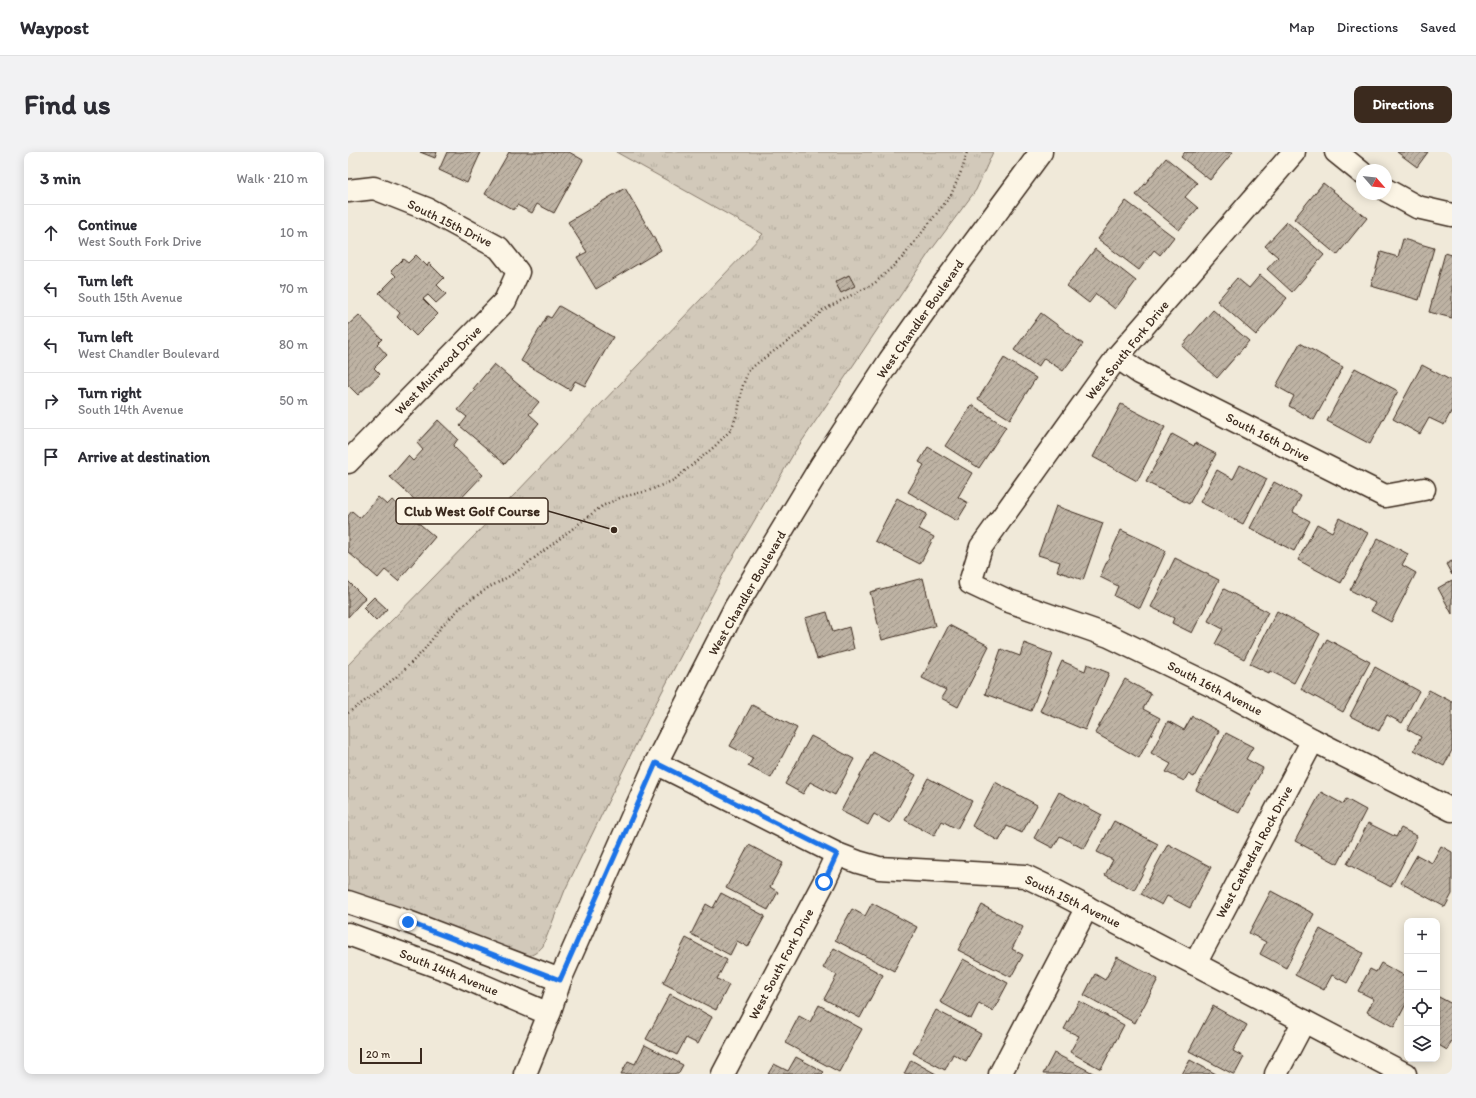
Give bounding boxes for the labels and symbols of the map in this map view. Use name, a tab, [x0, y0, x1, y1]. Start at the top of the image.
north arrow	[1356, 164, 1392, 200]
street label: South 15th Drive	[405, 196, 495, 250]
street label: West Chandler Boulevard	[873, 257, 967, 381]
street label: West South Fork Drive	[1082, 297, 1172, 403]
street label: West Muirwood Drive	[392, 322, 484, 418]
street label: South 16th Drive	[1223, 409, 1313, 465]
callout: Club West Golf Course	[396, 498, 548, 524]
text: Club West Golf Course	[404, 503, 540, 520]
street label: West Chandler Boulevard	[705, 528, 789, 658]
street label: South 16th Avenue	[1165, 658, 1265, 718]
street label: West Cathedral Rock Drive	[1213, 783, 1295, 921]
street label: South 15th Avenue	[1023, 871, 1123, 931]
route start	[815, 873, 833, 891]
street label: West South Fork Drive	[745, 906, 817, 1022]
route end	[399, 913, 417, 931]
street label: South 14th Avenue	[397, 945, 501, 999]
scale bar	[360, 1046, 422, 1065]

